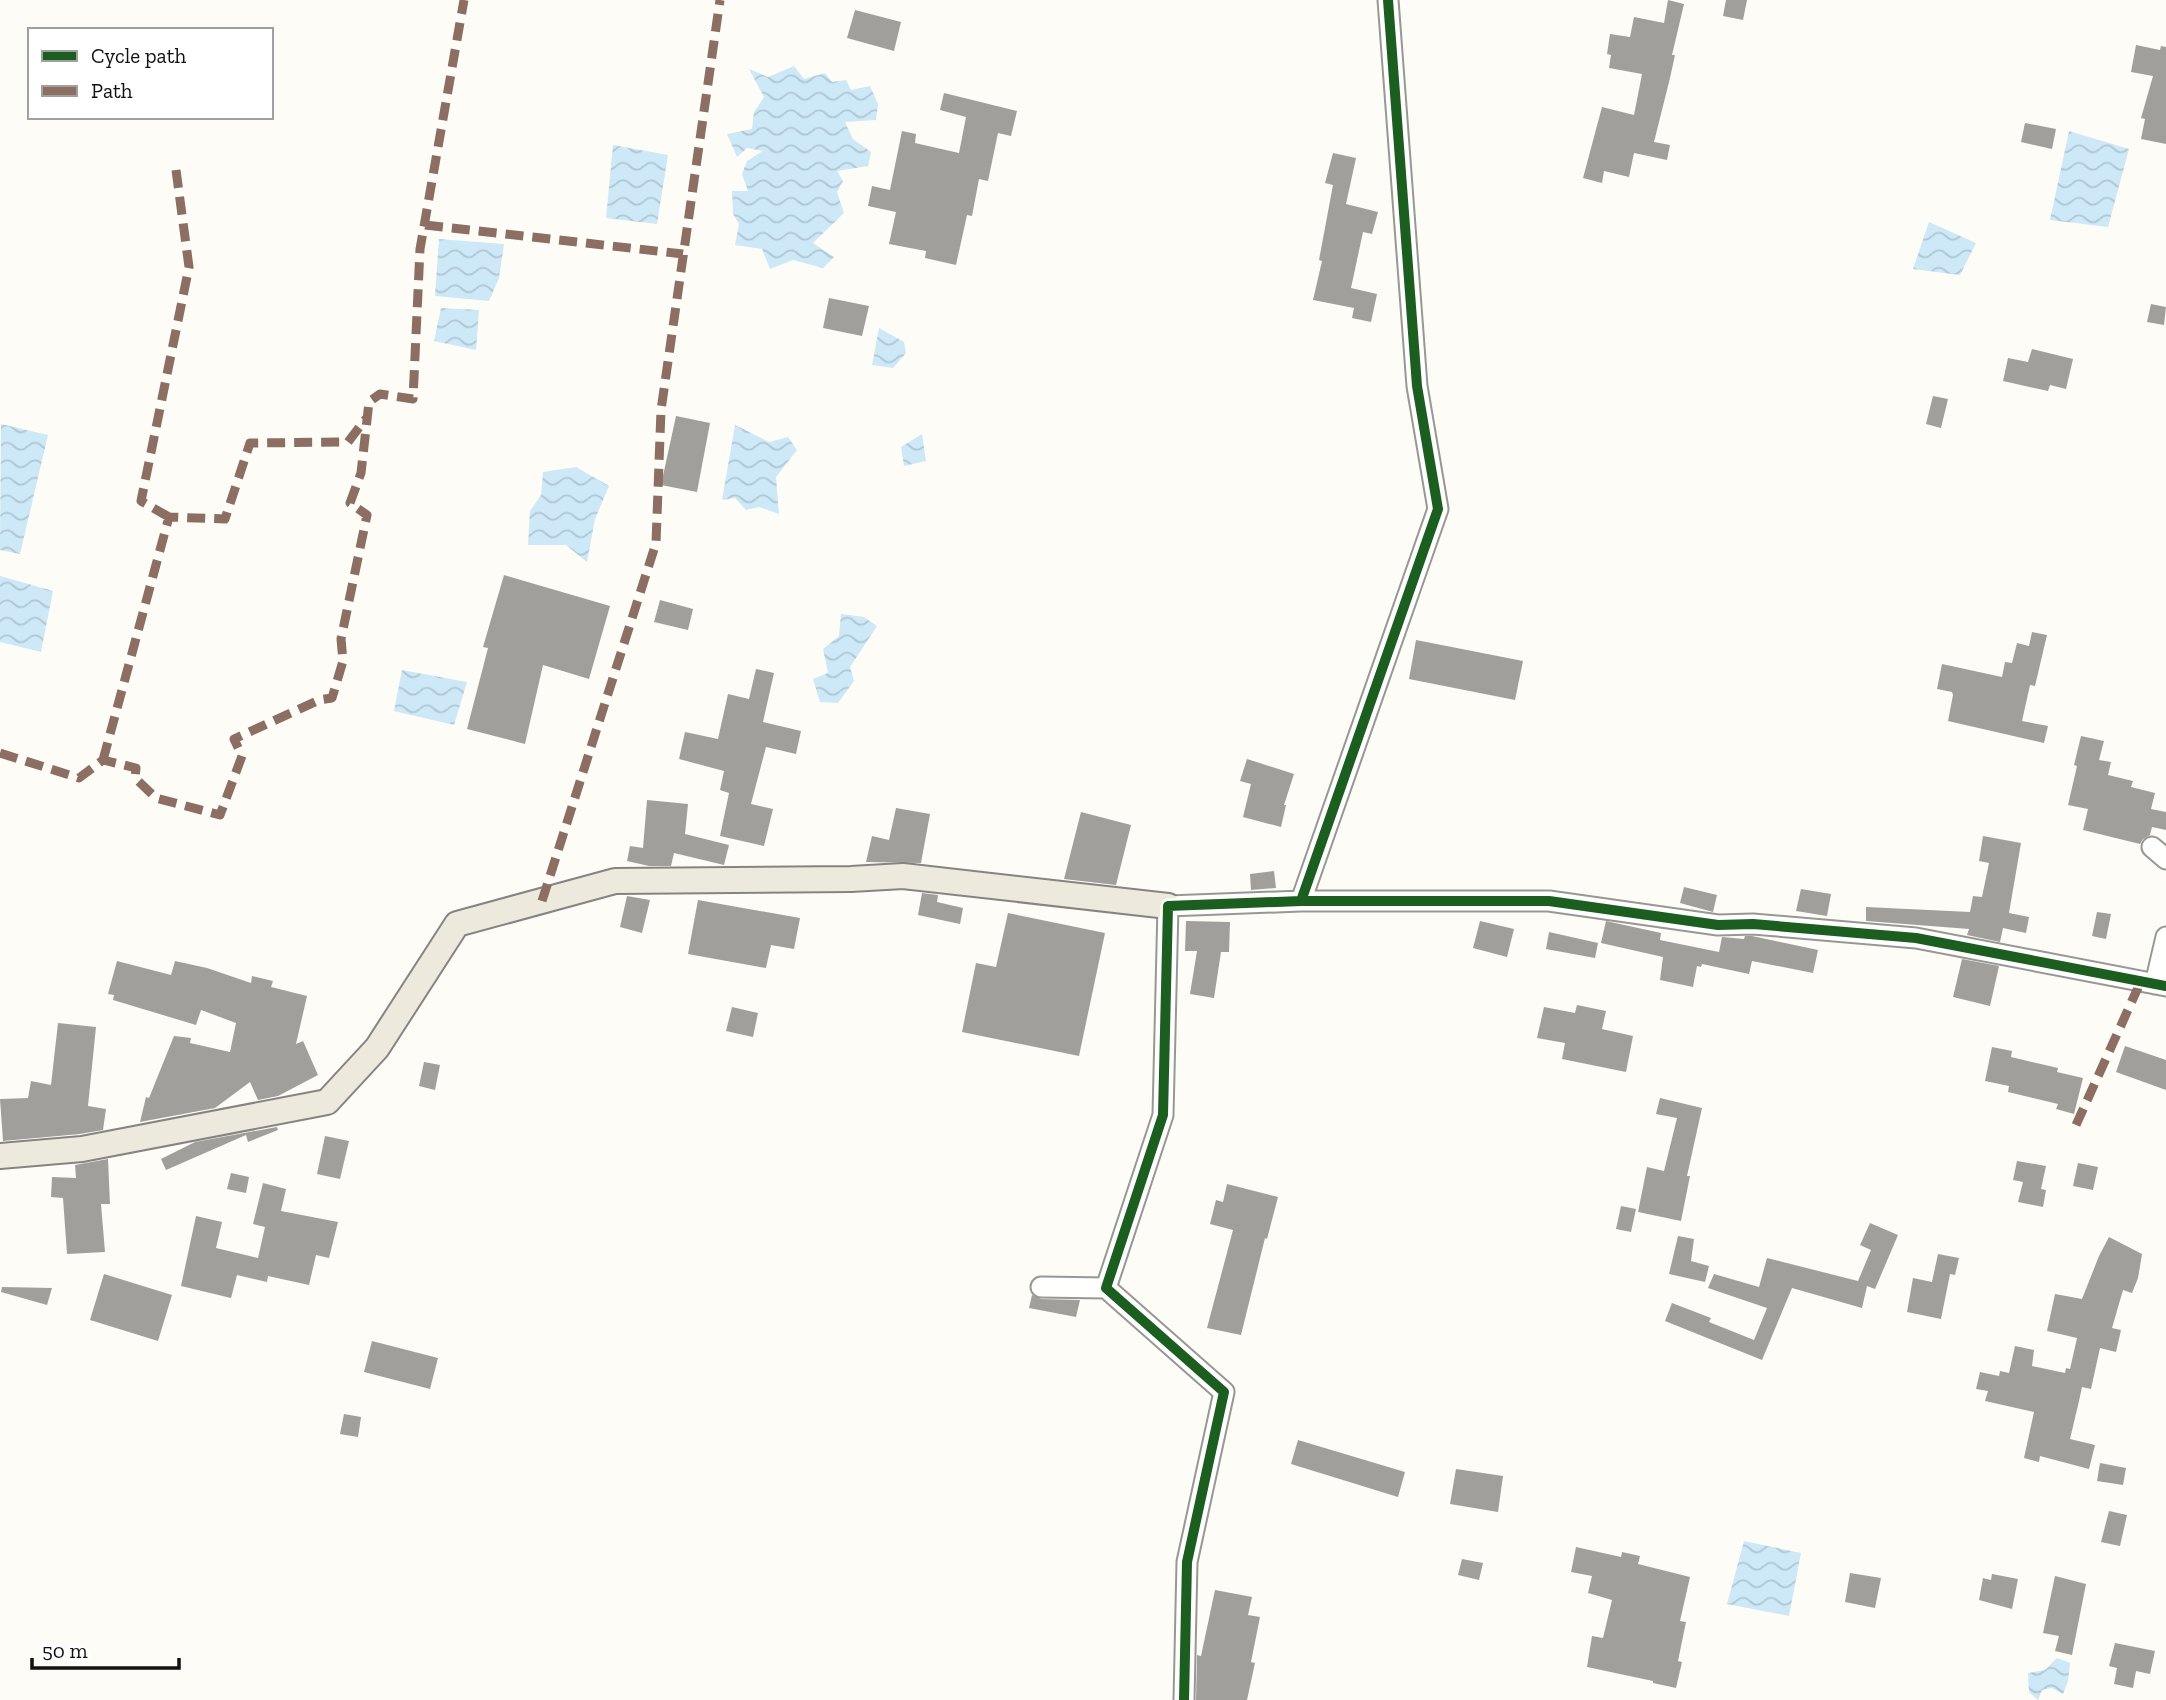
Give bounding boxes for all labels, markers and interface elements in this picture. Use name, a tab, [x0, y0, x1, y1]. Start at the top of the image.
legend	[28, 28, 273, 119]
text: Cycle path	[91, 43, 186, 68]
text: Path	[91, 78, 133, 103]
scale bar	[32, 1626, 178, 1670]
text: 50 m	[42, 1638, 88, 1663]

